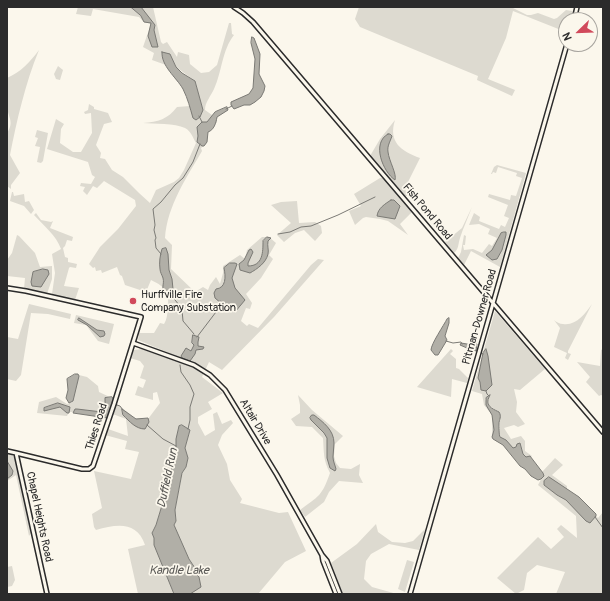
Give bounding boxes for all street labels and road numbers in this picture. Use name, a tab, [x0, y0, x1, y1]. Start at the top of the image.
street label: Fish Pond Road	[400, 181, 454, 243]
street label: Pitman-Downer Road	[460, 268, 500, 366]
street label: Altair Drive	[236, 397, 274, 447]
street label: Thies Road	[83, 402, 111, 452]
street label: Chapel Heights Road	[23, 471, 55, 563]

